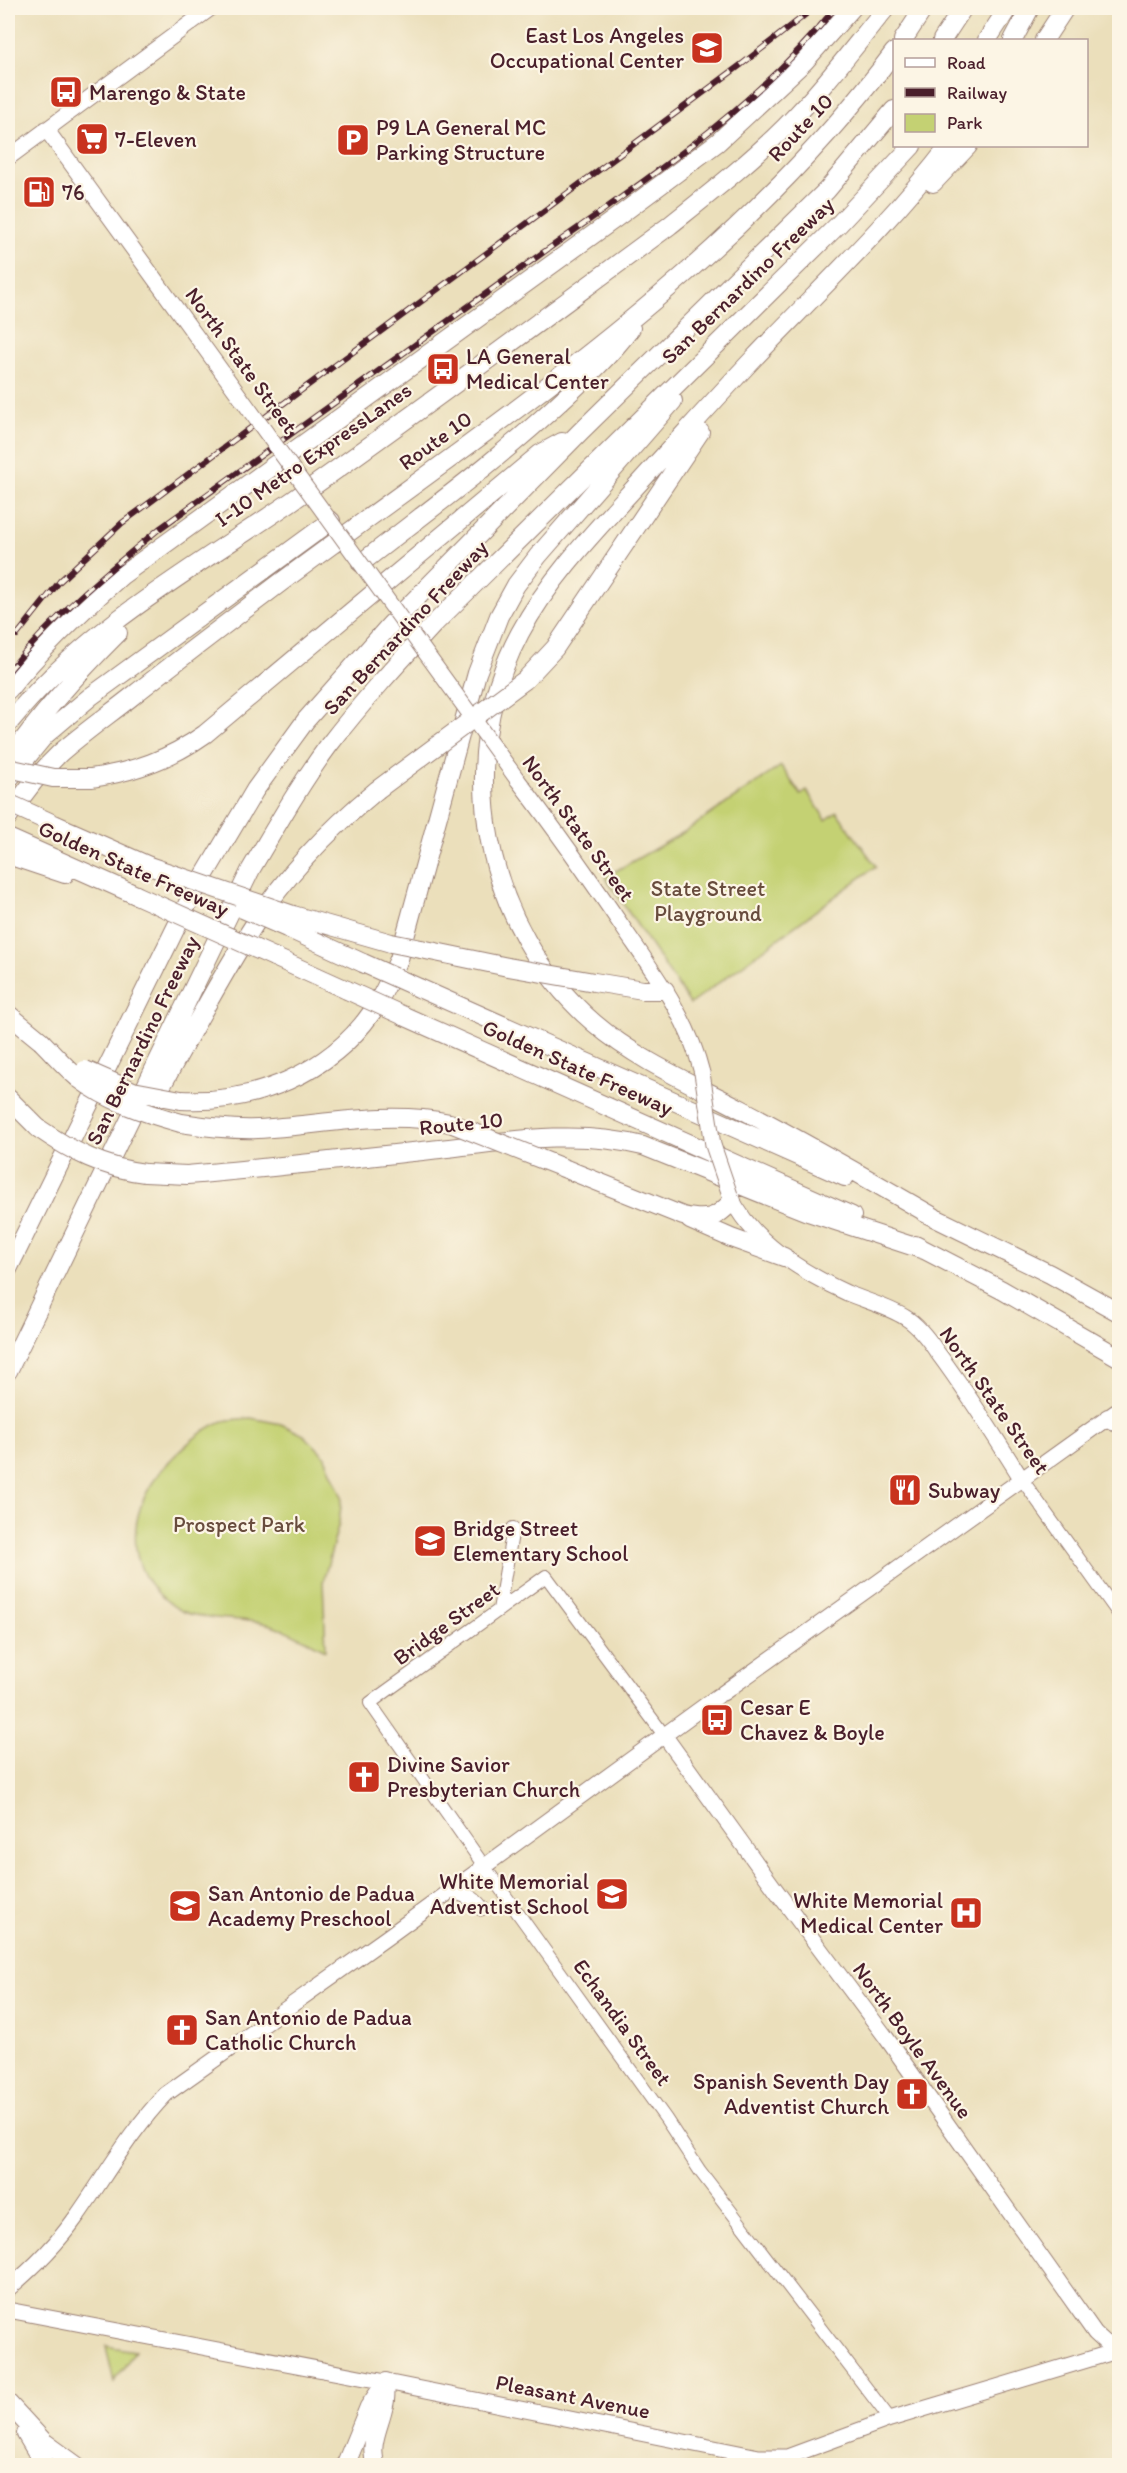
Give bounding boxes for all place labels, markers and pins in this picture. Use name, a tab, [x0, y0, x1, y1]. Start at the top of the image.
place label: East Los Angeles Occupational Center	[490, 22, 684, 74]
school or university icon: East Los Angeles Occupational Center	[689, 30, 725, 66]
bus stop icon: Marengo & State	[48, 74, 84, 110]
place label: Marengo & State	[89, 79, 246, 106]
place label: P9 LA General MC Parking Structure	[376, 114, 546, 166]
supermarket icon: 7-Eleven	[74, 121, 110, 157]
parking icon: P9 LA General MC Parking Structure	[335, 122, 371, 158]
place label: 7-Eleven	[115, 126, 197, 153]
fuel station icon: 76	[21, 174, 57, 210]
place label: 76	[62, 179, 85, 206]
place label: LA General Medical Center	[466, 343, 609, 395]
bus stop icon: LA General Medical Center	[425, 351, 461, 387]
restaurant icon: Subway	[887, 1472, 923, 1508]
place label: Subway	[928, 1477, 1001, 1504]
place label: Bridge Street Elementary School	[453, 1515, 628, 1567]
school or university icon: Bridge Street Elementary School	[412, 1523, 448, 1559]
place label: Cesar E Chavez & Boyle	[740, 1694, 885, 1746]
bus stop icon: Cesar E Chavez & Boyle	[699, 1702, 735, 1738]
place label: Divine Savior Presbyterian Church	[387, 1751, 580, 1803]
church icon: Divine Savior Presbyterian Church	[346, 1759, 382, 1795]
place label: White Memorial Adventist School	[430, 1868, 589, 1920]
school or university icon: White Memorial Adventist School	[594, 1876, 630, 1912]
place label: San Antonio de Padua Academy Preschool	[208, 1880, 415, 1932]
place label: White Memorial Medical Center	[793, 1887, 943, 1939]
school or university icon: San Antonio de Padua Academy Preschool	[167, 1888, 203, 1924]
hospital icon: White Memorial Medical Center	[948, 1895, 984, 1931]
place label: San Antonio de Padua Catholic Church	[205, 2004, 412, 2056]
church icon: San Antonio de Padua Catholic Church	[164, 2012, 200, 2048]
place label: Spanish Seventh Day Adventist Church	[693, 2068, 890, 2120]
church icon: Spanish Seventh Day Adventist Church	[894, 2076, 930, 2112]

